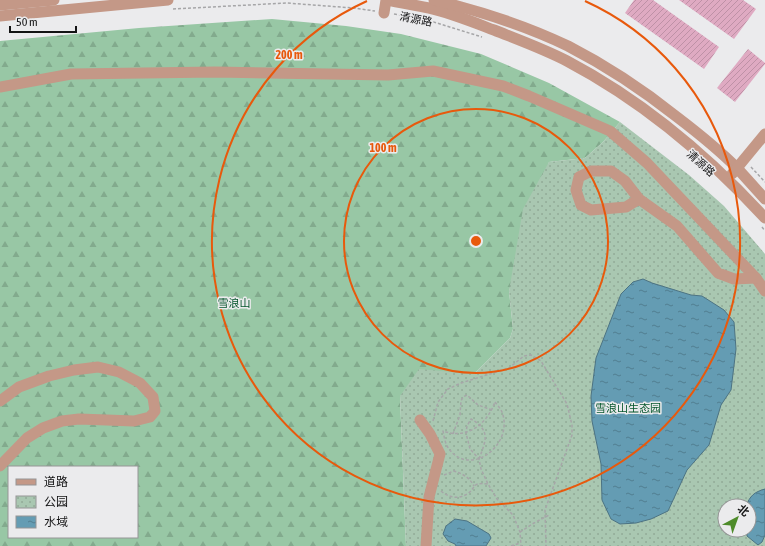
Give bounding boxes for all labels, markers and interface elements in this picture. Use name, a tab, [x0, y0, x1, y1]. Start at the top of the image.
scale bar	[10, 8, 76, 34]
street label: 清源路	[399, 10, 433, 28]
text: 50 m	[16, 15, 38, 29]
text: 200 m	[275, 48, 303, 62]
text: 100 m	[369, 141, 397, 155]
street label: 清源路	[685, 148, 717, 178]
centre of rings	[469, 234, 483, 248]
park label: 雪浪山	[218, 297, 251, 309]
park label: 雪浪山生态园	[595, 402, 661, 414]
legend	[8, 466, 138, 538]
text: 道路	[44, 475, 68, 489]
text: 公园	[44, 495, 68, 509]
north arrow	[717, 498, 757, 538]
text: 北	[735, 502, 752, 519]
text: 水域	[44, 515, 68, 529]

